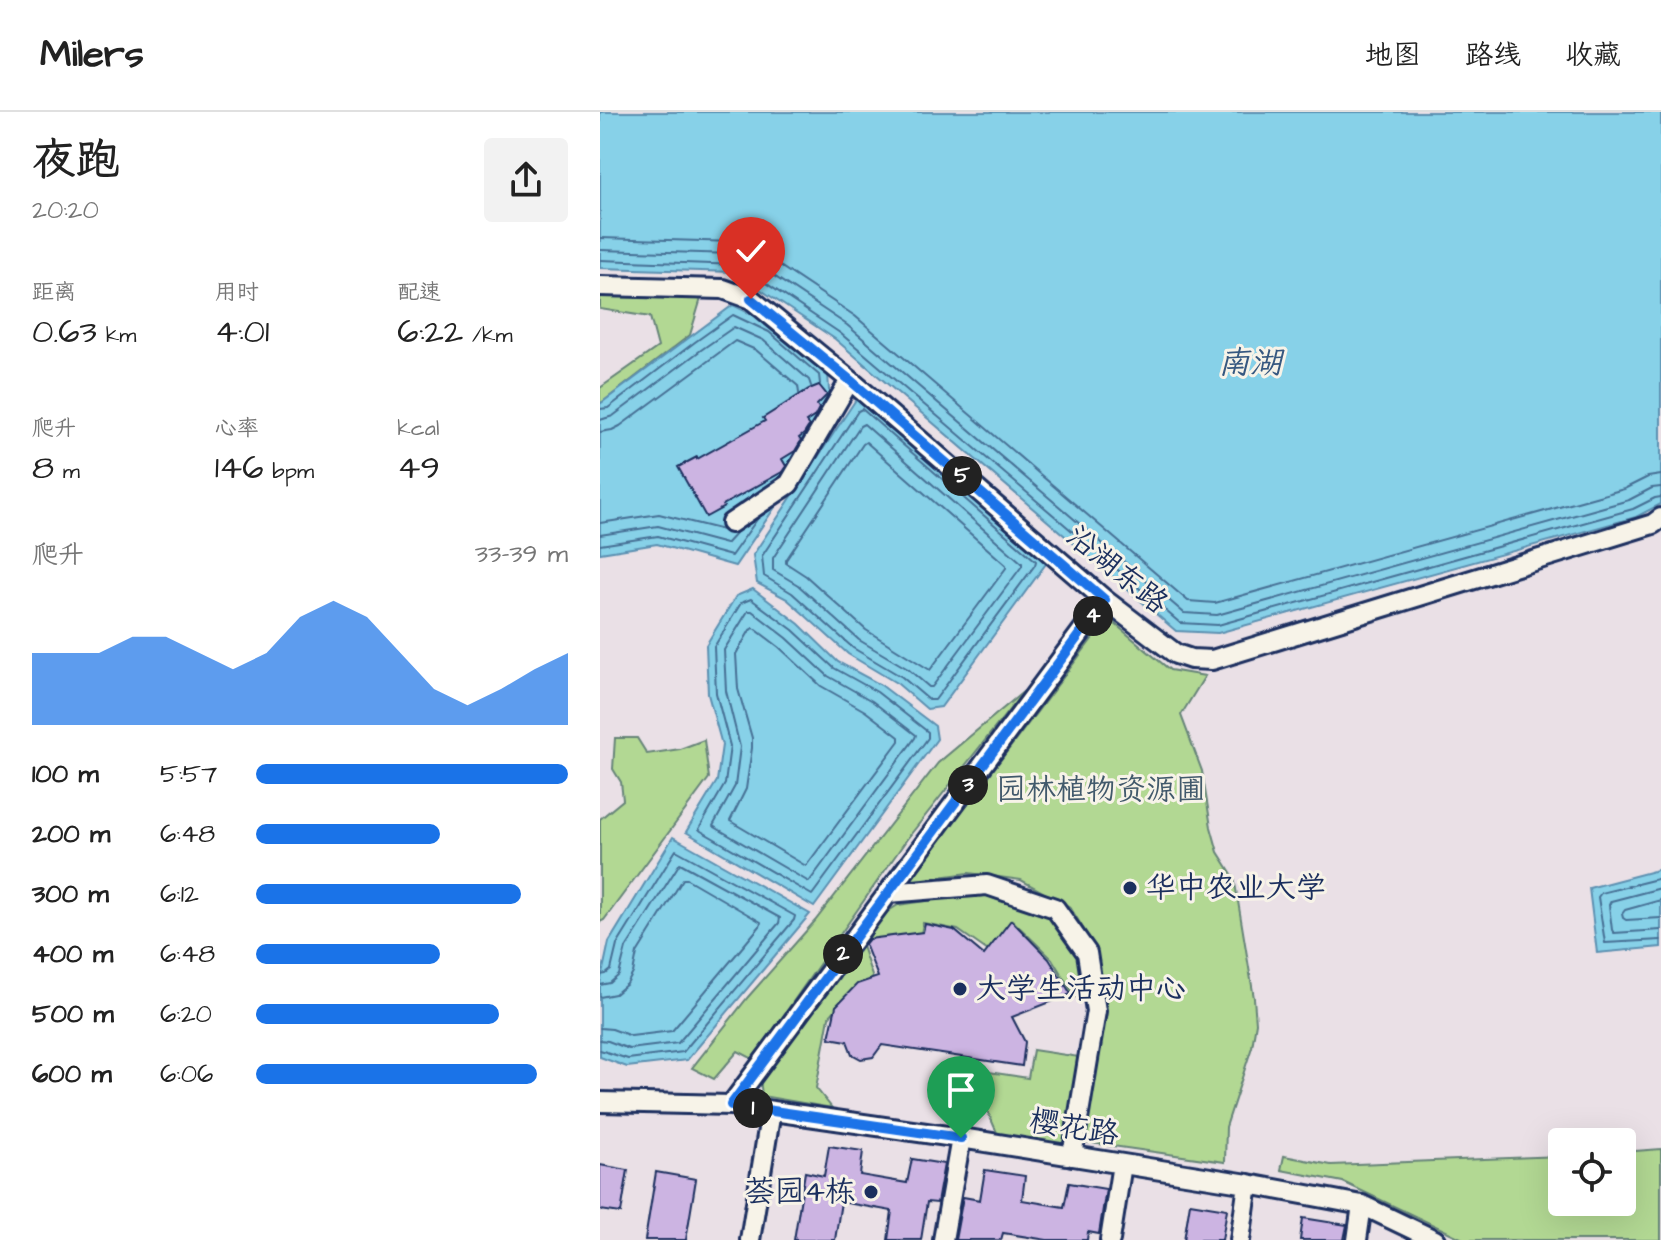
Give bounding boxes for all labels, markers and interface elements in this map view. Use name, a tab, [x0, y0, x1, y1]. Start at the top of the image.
text: Milers	[40, 29, 144, 81]
text: 地图	[1365, 36, 1421, 75]
text: 路线	[1465, 36, 1521, 75]
text: 收藏	[1565, 36, 1621, 75]
text: 夜跑	[32, 131, 120, 192]
button: share	[484, 138, 568, 222]
text: 20:20	[32, 192, 99, 228]
pin	[717, 217, 785, 299]
icon: check	[729, 229, 773, 273]
text: 距离	[32, 277, 76, 308]
text: 用时	[215, 277, 259, 308]
text: 配速	[397, 277, 441, 308]
text: 0.63	[32, 308, 97, 356]
text: 4:01	[215, 308, 269, 356]
text: 6:22	[397, 308, 463, 356]
text: km	[97, 320, 136, 351]
text: /km	[463, 320, 513, 351]
water label: 南湖	[1218, 341, 1285, 386]
text: 爬升	[32, 413, 76, 444]
text: 心率	[215, 413, 259, 444]
text: kcal	[397, 413, 439, 444]
text: 8	[32, 444, 54, 492]
text: 146	[215, 444, 263, 492]
text: 49	[397, 444, 440, 492]
text: m	[54, 456, 80, 487]
text: bpm	[263, 456, 314, 487]
pin: 5	[942, 456, 982, 496]
text: 5	[954, 460, 970, 491]
street label: 沿湖东路	[1057, 516, 1177, 624]
text: 33–39 m	[475, 536, 568, 572]
text: 爬升	[32, 537, 84, 573]
pin: 4	[1073, 596, 1113, 636]
text: 4	[1086, 600, 1100, 631]
text: 100 m	[32, 756, 99, 792]
text: 5:57	[160, 756, 217, 792]
pin: 3	[948, 765, 988, 805]
text: 3	[962, 769, 974, 800]
park label: 园林植物资源圃	[996, 769, 1206, 811]
text: 200 m	[32, 816, 110, 852]
text: 6:48	[160, 816, 215, 852]
place label: 华中农业大学	[1146, 867, 1326, 909]
text: 300 m	[32, 876, 109, 912]
text: 6:12	[160, 876, 199, 912]
marker: 华中农业大学	[1121, 879, 1139, 897]
pin: 2	[823, 934, 863, 974]
text: 400 m	[32, 936, 113, 972]
text: 6:48	[160, 936, 215, 972]
text: 2	[837, 938, 849, 969]
place label: 大学生活动中心	[976, 968, 1186, 1010]
marker: 大学生活动中心	[951, 980, 969, 998]
text: 500 m	[32, 996, 114, 1032]
text: 6:20	[160, 996, 212, 1032]
text: 600 m	[32, 1056, 112, 1092]
text: 6:06	[160, 1056, 213, 1092]
pin	[927, 1056, 995, 1138]
icon: arrive	[939, 1068, 983, 1112]
pin: 1	[733, 1088, 773, 1128]
text: 1	[752, 1092, 754, 1123]
street label: 樱花路	[1026, 1100, 1122, 1156]
map controls	[1548, 1128, 1636, 1216]
button: locate	[1548, 1128, 1636, 1216]
place label: 荟园4栋	[745, 1171, 855, 1213]
marker: 荟园4栋	[862, 1183, 880, 1201]

